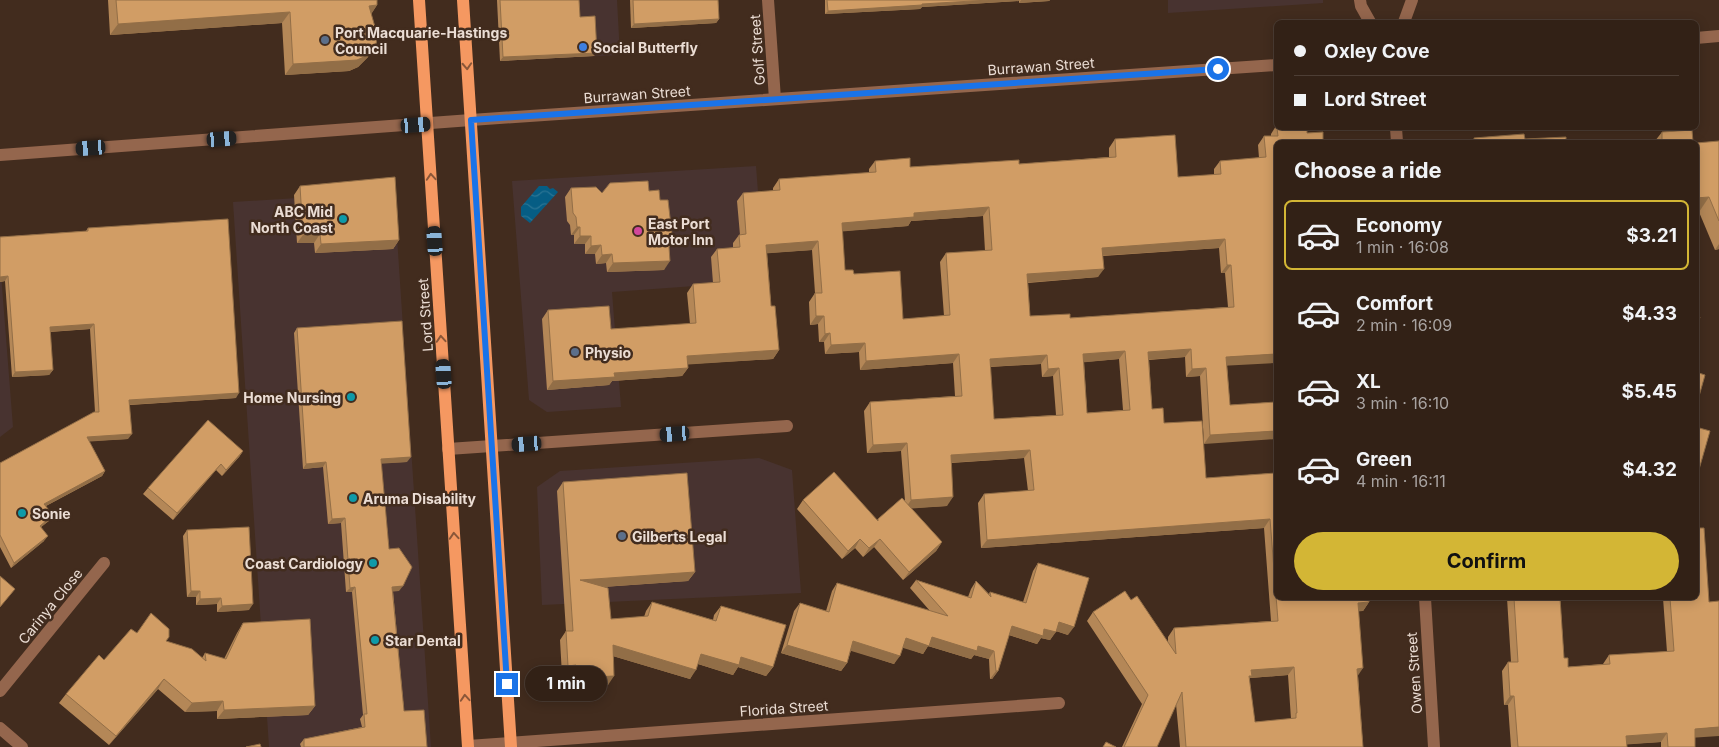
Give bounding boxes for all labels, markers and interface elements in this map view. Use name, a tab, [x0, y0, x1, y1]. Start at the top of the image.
street label: Golf Street	[746, 14, 768, 86]
place label: Port Macquarie-Hastings Council	[335, 24, 507, 57]
marker: Port Macquarie-Hastings Council	[319, 34, 331, 46]
place label: Social Butterfly	[593, 39, 698, 56]
text: Oxley Cove	[1324, 40, 1429, 63]
marker: Social Butterfly	[577, 41, 589, 53]
street label: Burrawan Street	[987, 54, 1095, 78]
route start	[1207, 58, 1229, 80]
one-way arrow	[462, 62, 473, 70]
street label: Burrawan Street	[583, 82, 691, 106]
text: Lord Street	[1324, 88, 1426, 111]
car	[400, 116, 431, 134]
car	[206, 130, 237, 148]
car	[75, 139, 106, 157]
text: Choose a ride	[1294, 157, 1442, 183]
one-way arrow	[425, 173, 436, 181]
place label: ABC Mid North Coast	[250, 203, 333, 236]
marker: ABC Mid North Coast	[337, 213, 349, 225]
icon: car	[1296, 213, 1341, 258]
text: Economy	[1356, 214, 1442, 237]
place label: East Port Motor Inn	[648, 215, 714, 248]
text: $3.21	[1626, 224, 1677, 247]
marker: East Port Motor Inn	[632, 225, 644, 237]
car	[426, 226, 443, 256]
text: 1 min · 16:08	[1356, 237, 1449, 257]
street label: Lord Street	[414, 277, 436, 352]
icon: car	[1296, 291, 1341, 336]
text: Comfort	[1356, 292, 1433, 315]
text: $4.33	[1622, 302, 1677, 325]
text: 2 min · 16:09	[1356, 315, 1452, 335]
one-way arrow	[436, 335, 447, 343]
place label: Physio	[585, 344, 632, 361]
marker: Physio	[569, 346, 581, 358]
car	[435, 359, 452, 389]
icon: car	[1296, 369, 1341, 414]
text: XL	[1356, 370, 1381, 393]
text: $5.45	[1622, 380, 1677, 403]
place label: Home Nursing	[243, 389, 341, 406]
marker: Home Nursing	[345, 391, 357, 403]
text: 3 min · 16:10	[1356, 393, 1449, 413]
car	[659, 425, 690, 443]
car	[511, 435, 542, 453]
icon: car	[1296, 447, 1341, 492]
text: Green	[1356, 448, 1412, 471]
text: $4.32	[1622, 458, 1677, 481]
text: 4 min · 16:11	[1356, 471, 1446, 491]
place label: Aruma Disability	[363, 490, 477, 507]
marker: Aruma Disability	[347, 492, 359, 504]
place label: Sonie	[32, 505, 71, 522]
marker: Sonie	[16, 507, 28, 519]
place label: Gilberts Legal	[632, 528, 726, 545]
marker: Gilberts Legal	[616, 530, 628, 542]
one-way arrow	[449, 532, 460, 540]
button: Confirm	[1294, 532, 1679, 590]
place label: Coast Cardiology	[245, 555, 364, 572]
marker: Coast Cardiology	[367, 557, 379, 569]
street label: Carinya Close	[14, 565, 86, 647]
street label: Owen Street	[1403, 631, 1425, 714]
place label: Star Dental	[385, 632, 461, 649]
marker: Star Dental	[369, 634, 381, 646]
callout: 1 min	[524, 666, 607, 702]
route end	[496, 673, 518, 695]
text: 1 min	[546, 673, 586, 693]
one-way arrow	[459, 694, 470, 702]
street label: Florida Street	[739, 696, 829, 720]

